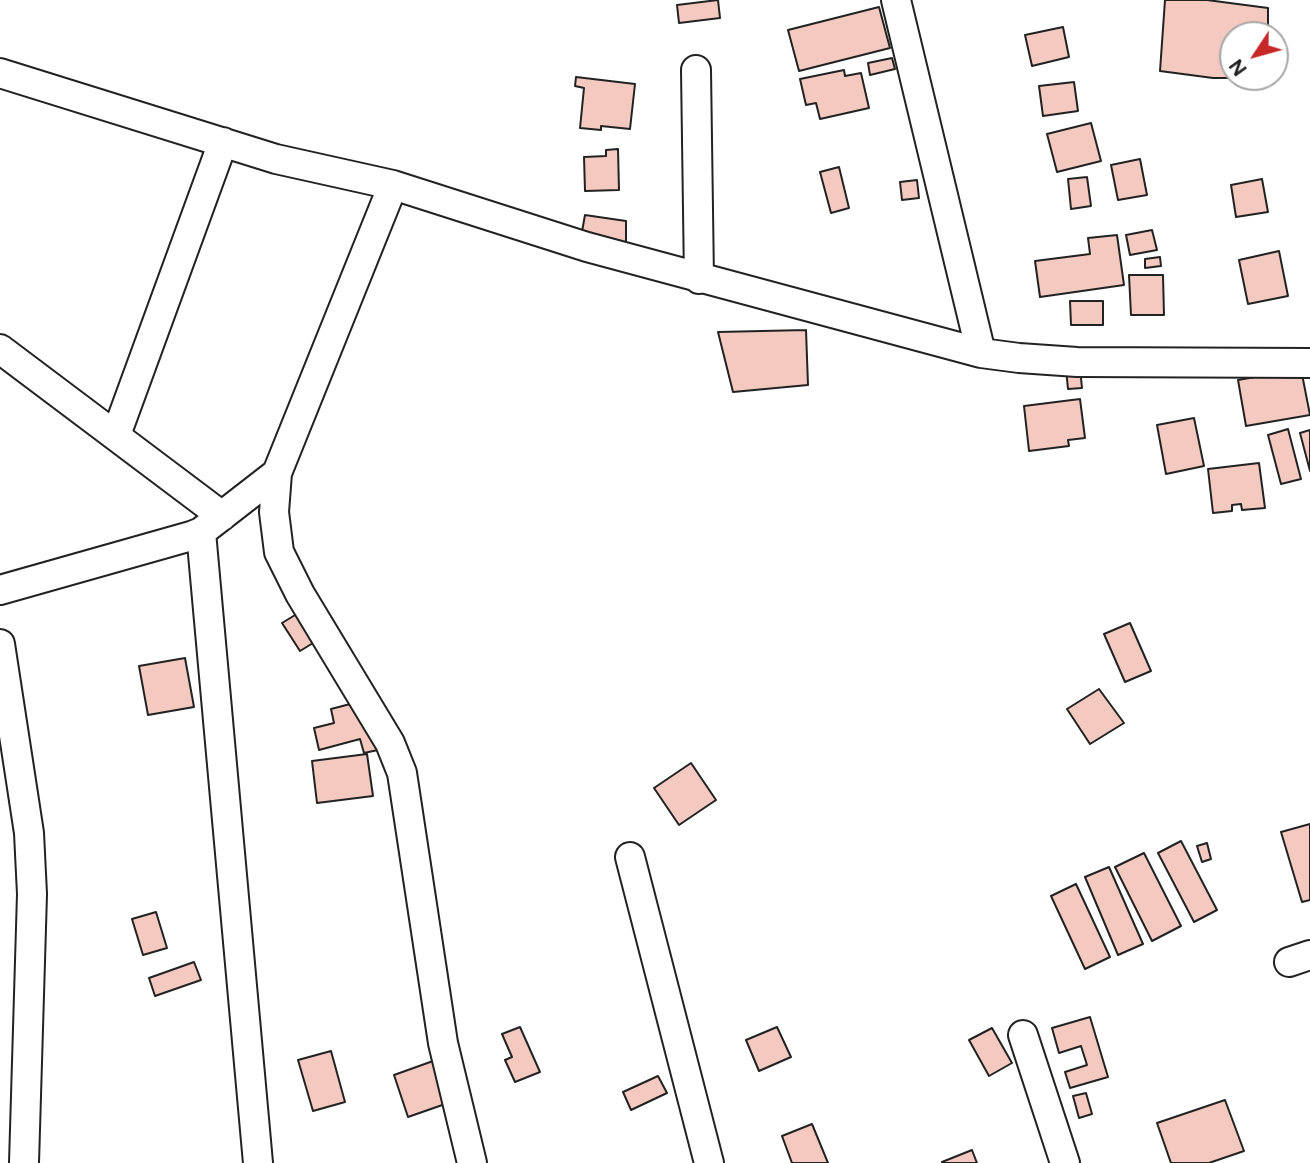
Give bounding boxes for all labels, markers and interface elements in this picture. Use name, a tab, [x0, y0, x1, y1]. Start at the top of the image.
north arrow	[1219, 21, 1289, 91]
text: N	[1225, 55, 1252, 80]

